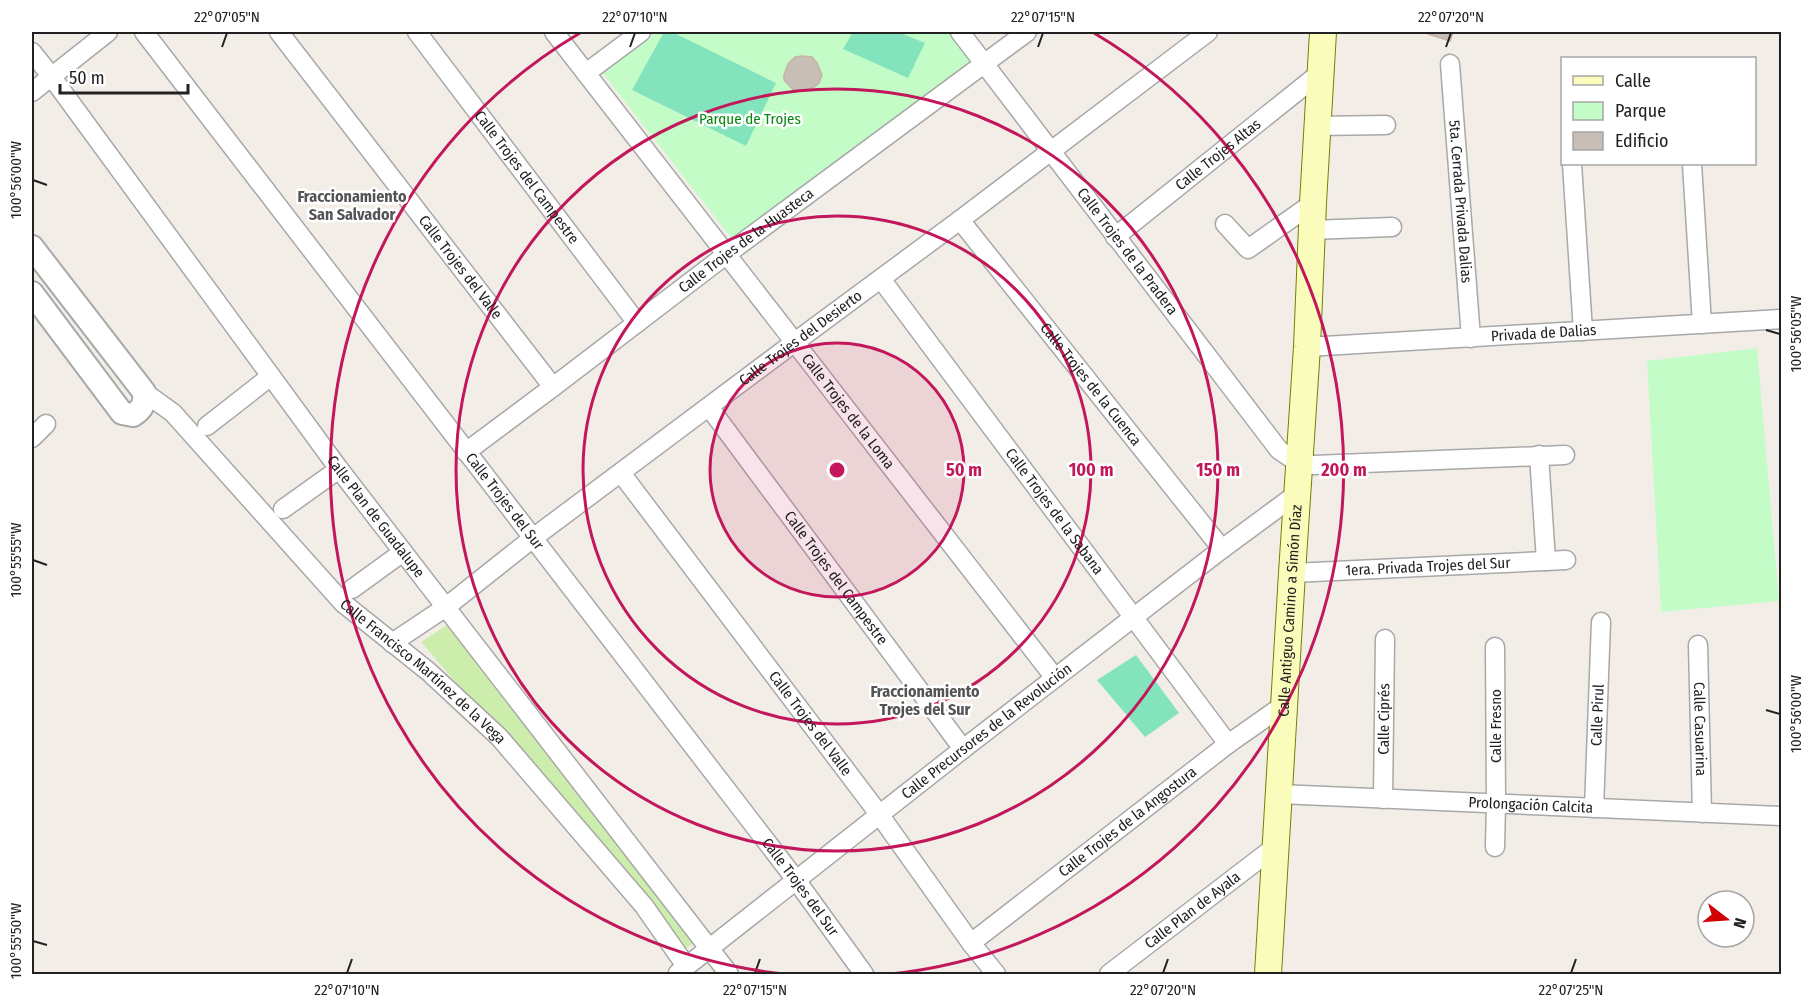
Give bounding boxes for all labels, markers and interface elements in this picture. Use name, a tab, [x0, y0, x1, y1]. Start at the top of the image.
text: 22°07'05"N	[194, 8, 260, 26]
text: 22°07'10"N	[602, 8, 668, 26]
text: 22°07'15"N	[1011, 8, 1075, 26]
text: 22°07'20"N	[1418, 8, 1484, 26]
scale bar	[60, 57, 188, 95]
legend	[1561, 57, 1756, 165]
text: 50 m	[69, 67, 105, 89]
text: Calle	[1615, 70, 1651, 92]
text: Parque	[1615, 100, 1666, 122]
street label: Calle Trojes del Campestre	[471, 107, 583, 247]
park label: Parque de Trojes	[699, 110, 801, 128]
street label: Calle Trojes Altas	[1172, 115, 1264, 194]
street label: 5ta. Cerrada Privada Dalias	[1445, 120, 1476, 284]
text: Edificio	[1615, 130, 1668, 152]
text: 100°56'00"W	[7, 141, 25, 219]
street label: Calle Trojes de la Huasteca	[675, 184, 817, 297]
street label: Calle Trojes de la Pradera	[1073, 184, 1182, 318]
district label: Fraccionamiento San Salvador	[297, 187, 407, 224]
street label: Calle Trojes del Valle	[415, 212, 506, 323]
street label: Calle Trojes del Desierto	[736, 287, 866, 390]
text: 100°56'05"W	[1787, 296, 1805, 372]
street label: Calle Trojes de la Cuenca	[1036, 319, 1145, 449]
street label: Privada de Dalias	[1490, 321, 1597, 345]
street label: Calle Trojes de la Loma	[798, 350, 898, 472]
street label: Calle Trojes de la Sabana	[1001, 445, 1107, 578]
street label: Calle Trojes del Sur	[462, 449, 548, 554]
street label: Calle Plan de Guadalupe	[323, 452, 428, 581]
text: 50 m	[946, 459, 982, 481]
text: 100 m	[1069, 459, 1113, 481]
text: 150 m	[1196, 459, 1240, 481]
text: 200 m	[1320, 459, 1367, 481]
centre of rings	[827, 460, 847, 480]
street label: Calle Antiguo Camino a Simón Díaz	[1274, 504, 1306, 717]
street label: Calle Trojes del Campestre	[780, 508, 892, 648]
text: 100°55'55"W	[7, 523, 25, 597]
street label: 1era. Privada Trojes del Sur	[1345, 554, 1512, 579]
street label: Calle Francisco Martínez de la Vega	[336, 595, 510, 747]
street label: Calle Precursores de la Revolución	[898, 660, 1075, 803]
street label: Calle Trojes del Valle	[765, 668, 856, 779]
text: 100°56'00"W	[1787, 675, 1805, 753]
district label: Fraccionamiento Trojes del Sur	[870, 682, 980, 719]
street label: Calle Casuarina	[1690, 682, 1710, 776]
street label: Calle Ciprés	[1375, 683, 1393, 755]
street label: Calle Pirul	[1587, 684, 1608, 746]
street label: Calle Fresno	[1487, 689, 1505, 763]
street label: Calle Trojes de la Angostura	[1055, 763, 1200, 881]
street label: Prolongación Calcita	[1468, 793, 1593, 817]
street label: Calle Trojes del Sur	[758, 835, 843, 940]
street label: Calle Plan de Ayala	[1141, 868, 1244, 952]
north arrow	[1696, 889, 1756, 949]
text: 100°55'50"W	[7, 903, 25, 979]
text: N	[1729, 916, 1750, 931]
text: 22°07'10"N	[314, 981, 380, 999]
text: 22°07'15"N	[723, 981, 787, 999]
text: 22°07'20"N	[1130, 981, 1196, 999]
text: 22°07'25"N	[1539, 981, 1603, 999]

